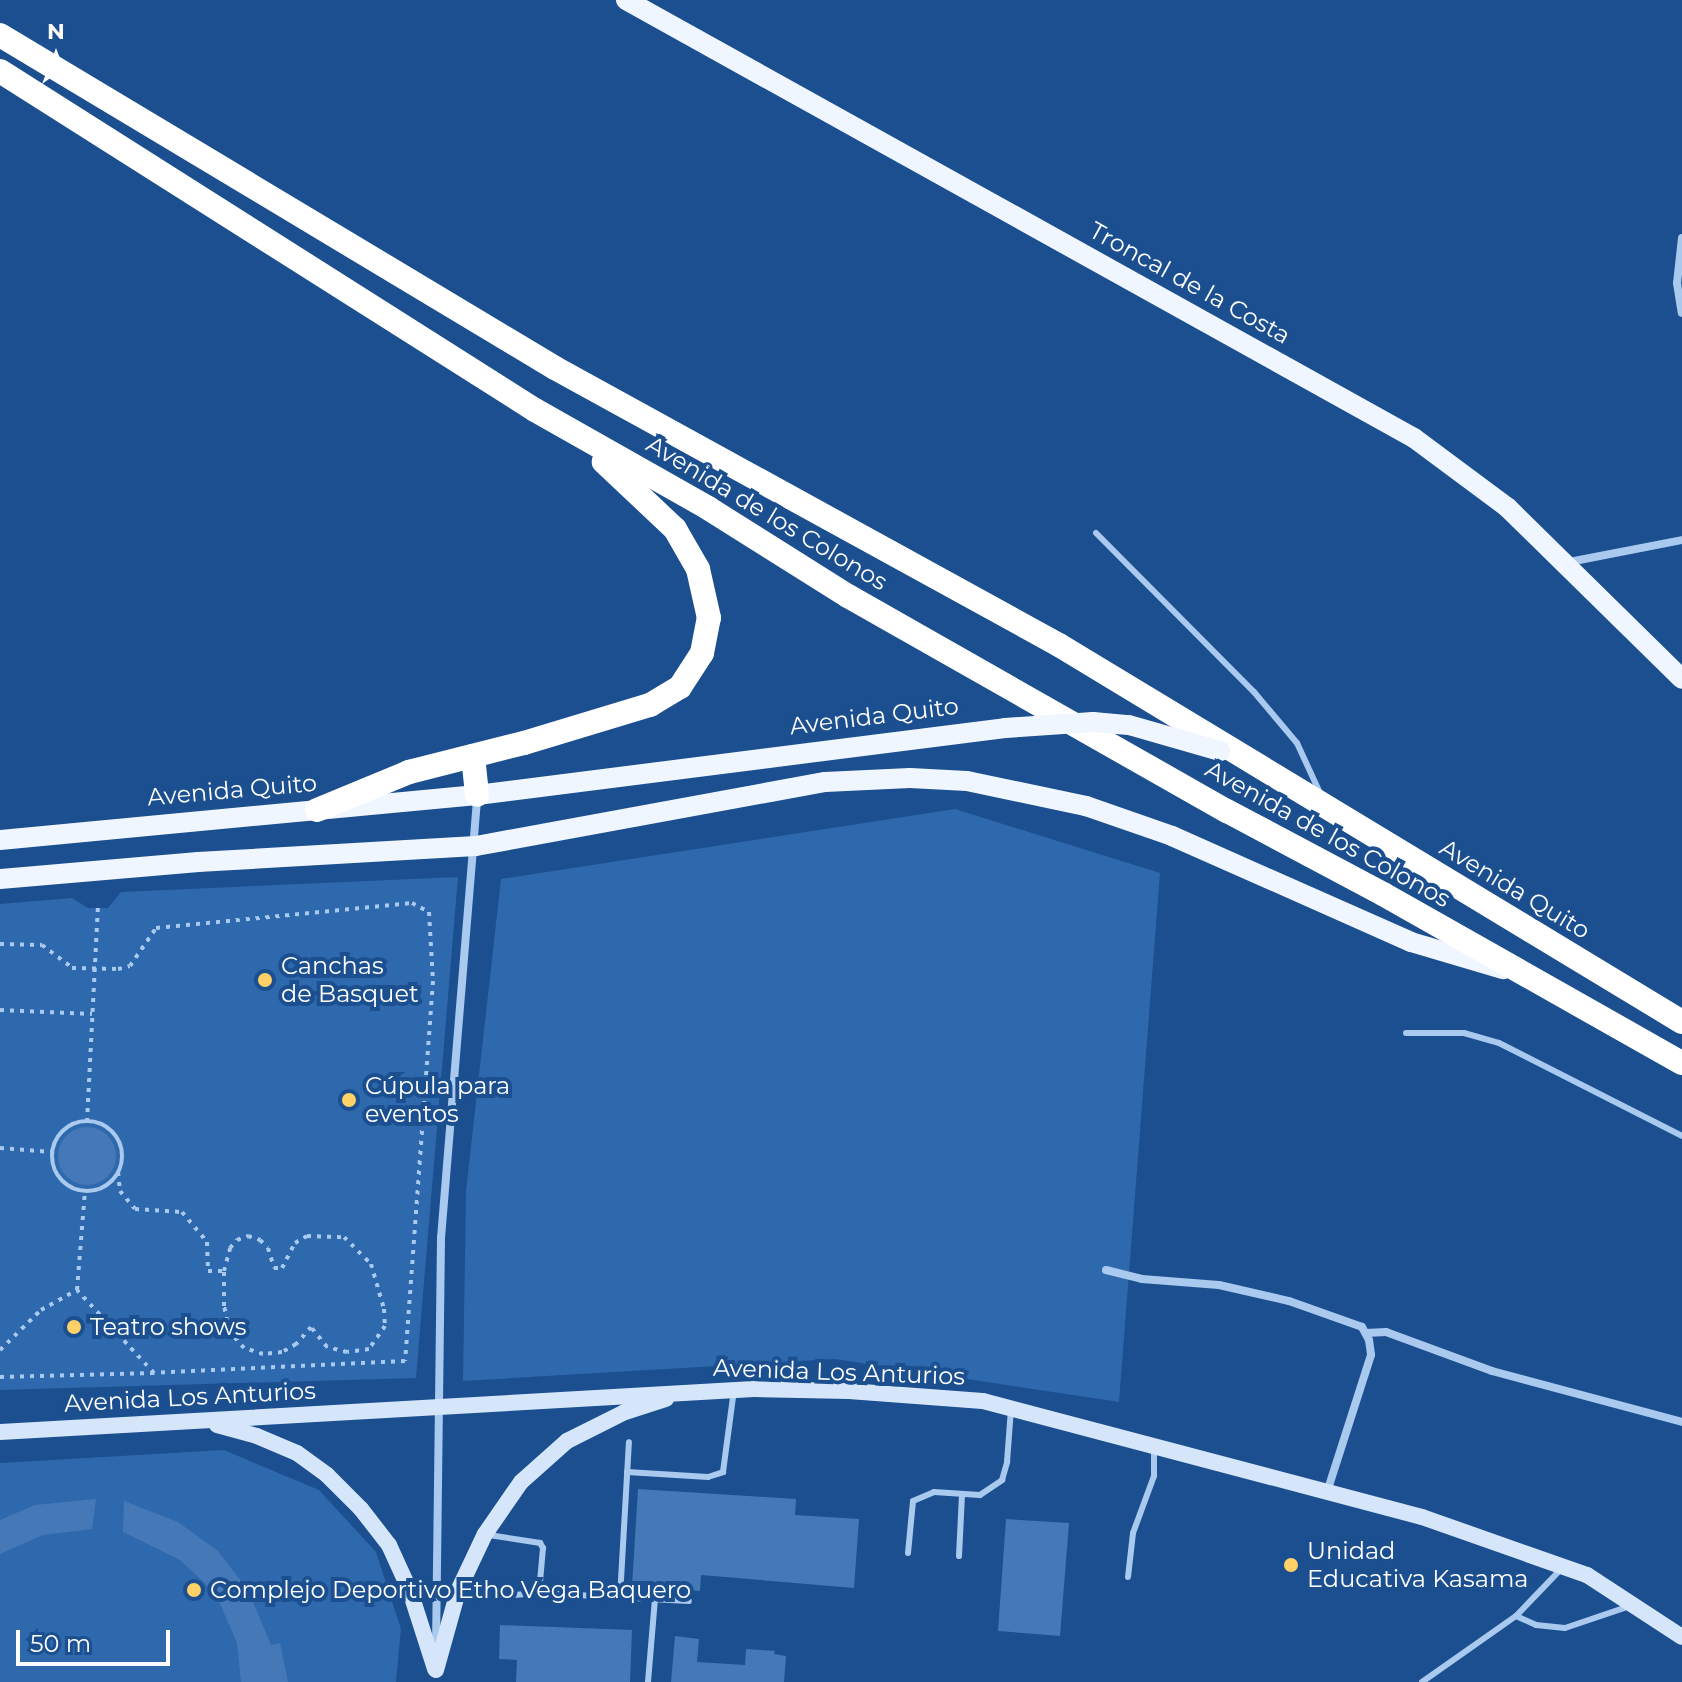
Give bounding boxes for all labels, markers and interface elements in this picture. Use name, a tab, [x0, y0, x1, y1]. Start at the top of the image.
north arrow	[16, 16, 96, 96]
text: N	[47, 18, 65, 45]
street label: Troncal de la Costa	[1085, 216, 1295, 350]
street label: Avenida de los Colonos	[641, 430, 893, 596]
street label: Avenida Quito	[788, 691, 960, 741]
street label: Avenida de los Colonos	[1200, 755, 1456, 913]
street label: Avenida Quito	[146, 768, 318, 812]
street label: Avenida Quito	[1435, 833, 1595, 945]
place label: Canchas de Basquet	[281, 952, 419, 1008]
marker: Canchas de Basquet	[256, 971, 274, 989]
place label: Cúpula para eventos	[365, 1072, 510, 1128]
marker: Cúpula para eventos	[340, 1091, 358, 1109]
place label: Teatro shows	[90, 1313, 246, 1341]
marker: Teatro shows	[65, 1318, 83, 1336]
street label: Avenida Los Anturios	[713, 1353, 965, 1391]
street label: Avenida Los Anturios	[63, 1376, 317, 1418]
place label: Unidad Educativa Kasama	[1307, 1537, 1529, 1593]
marker: Unidad Educativa Kasama	[1282, 1556, 1300, 1574]
place label: Complejo Deportivo Etho Vega Baquero	[210, 1576, 691, 1604]
marker: Complejo Deportivo Etho Vega Baquero	[185, 1581, 203, 1599]
scale bar	[20, 1614, 174, 1664]
text: 50 m	[30, 1629, 91, 1658]

